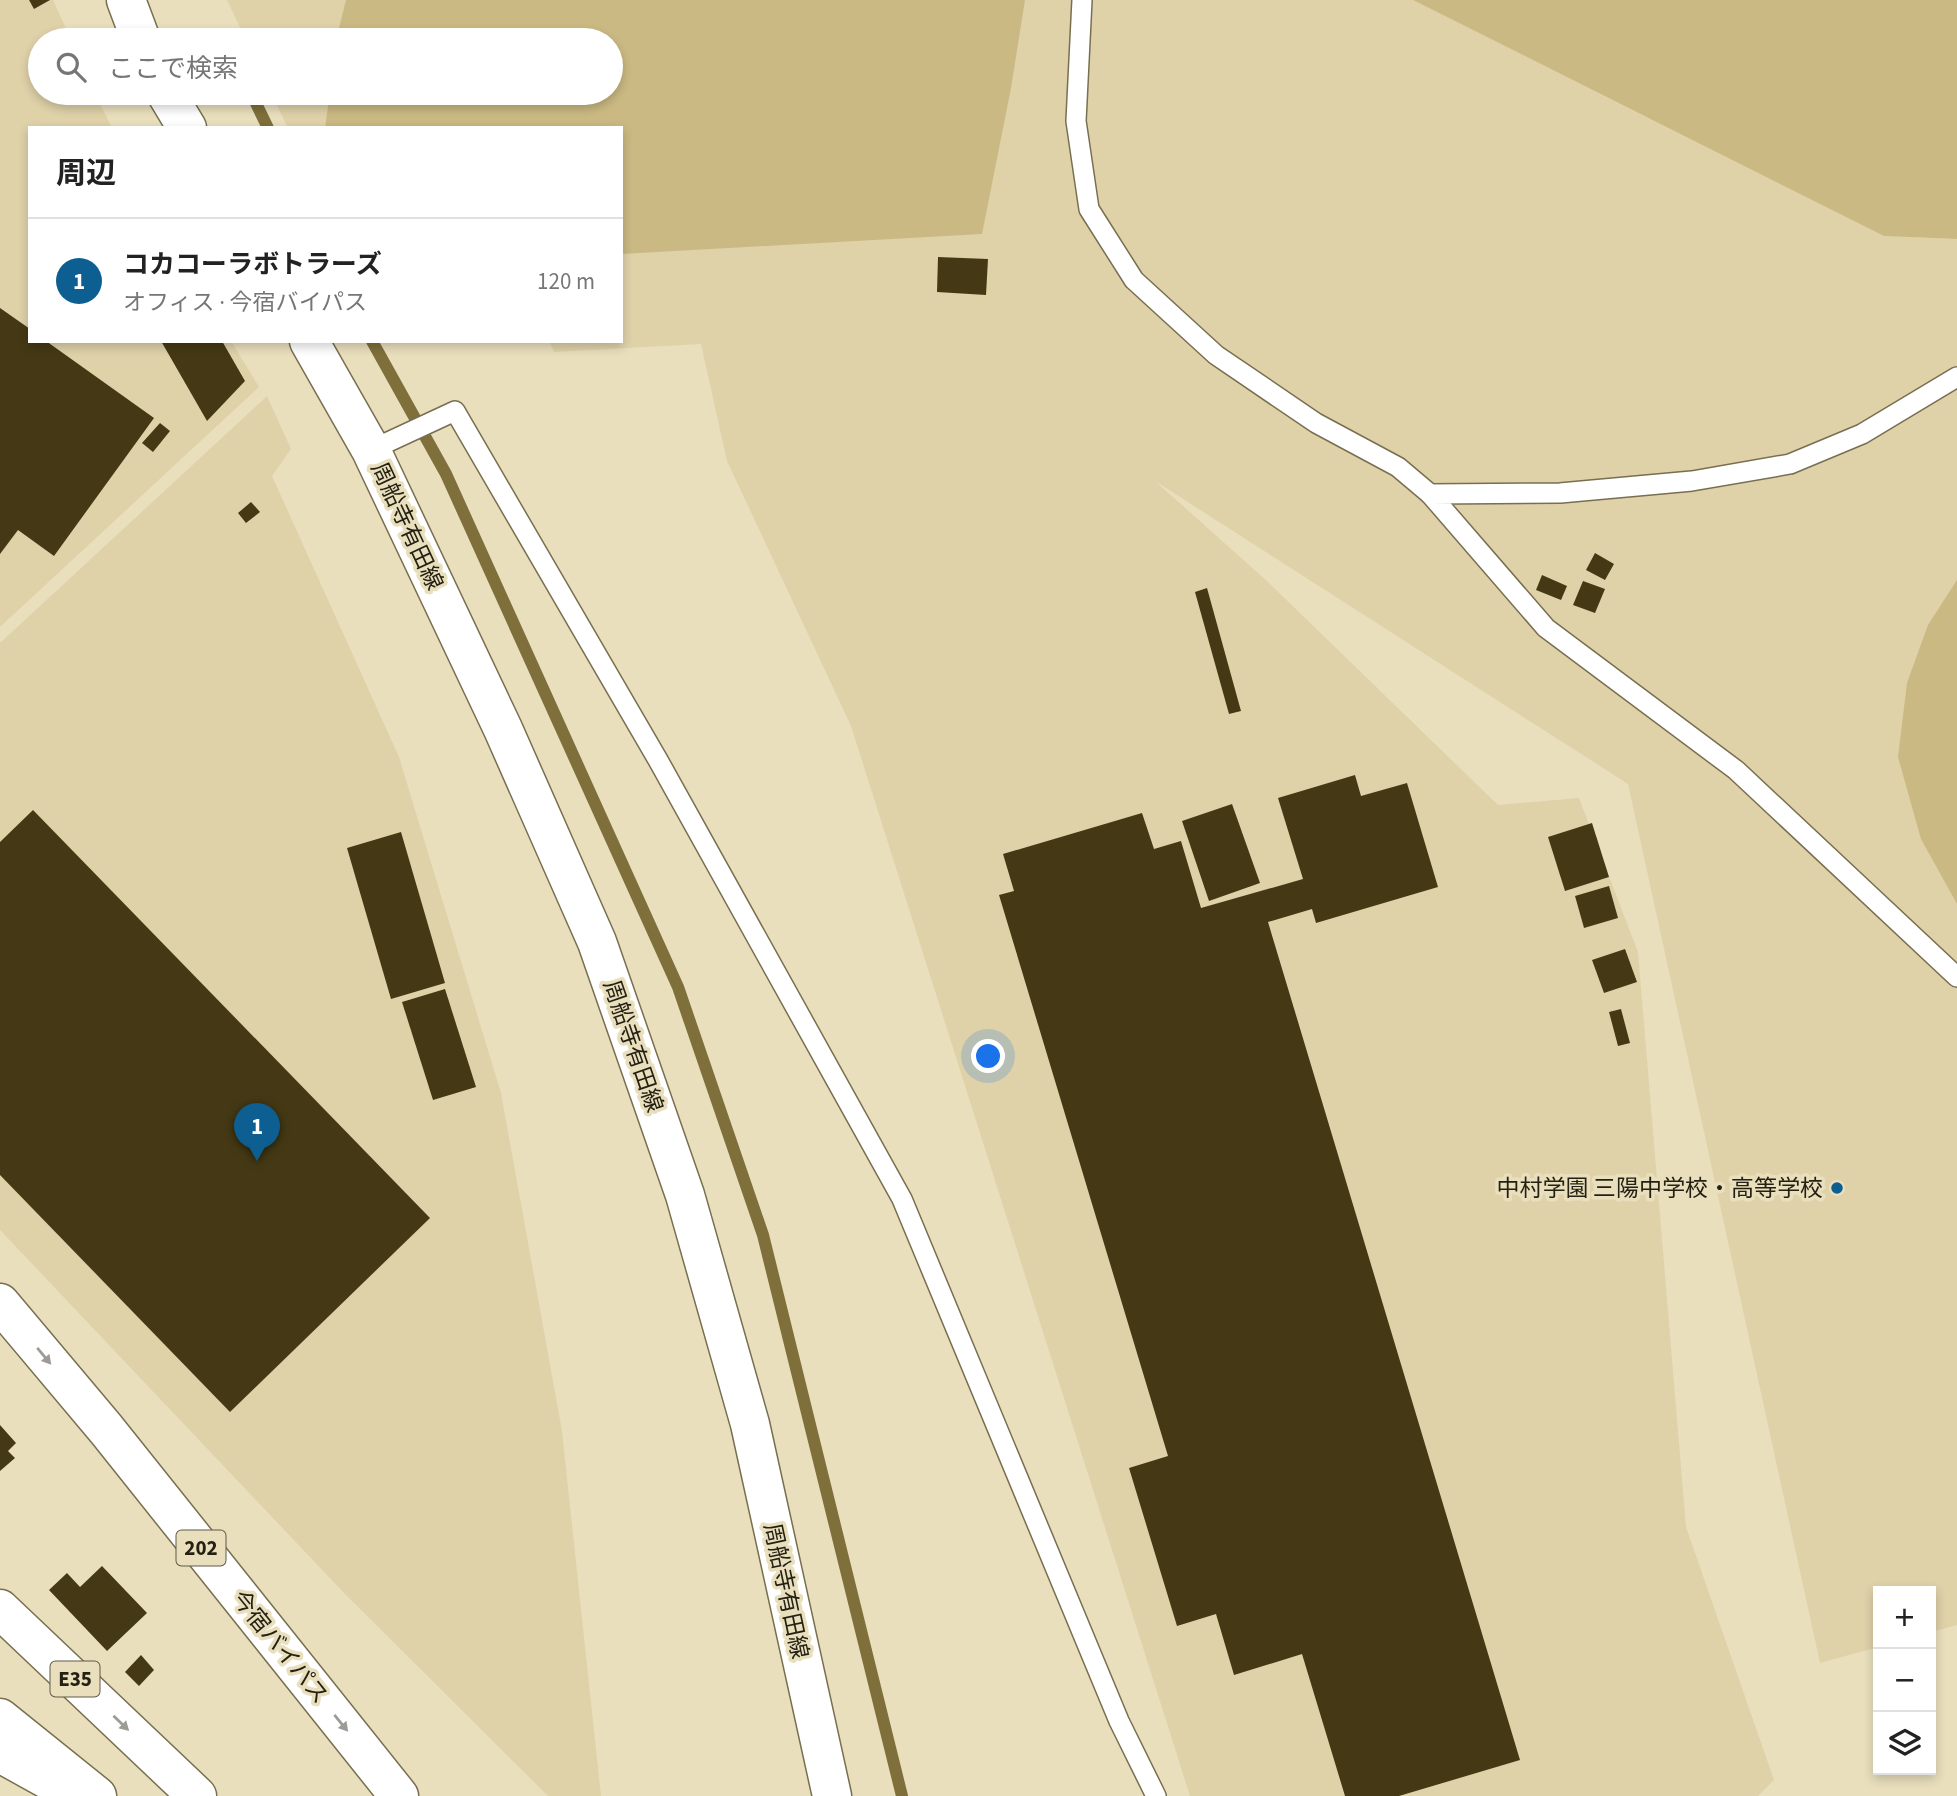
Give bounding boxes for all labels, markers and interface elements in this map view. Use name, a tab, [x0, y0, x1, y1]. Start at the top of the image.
search box	[28, 28, 623, 105]
icon: search	[52, 48, 90, 86]
text: ここで検索	[108, 50, 238, 87]
text: 周辺	[56, 152, 116, 195]
text: コカコーラボトラーズ	[123, 246, 382, 283]
text: 1	[73, 265, 85, 298]
text: 120 m	[537, 265, 595, 298]
text: オフィス · 今宿バイパス	[123, 286, 367, 319]
street label: 周船寺有田線	[363, 456, 451, 596]
street label: 周船寺有田線	[595, 975, 671, 1117]
your location	[971, 1039, 1005, 1073]
pin: 1	[234, 1103, 280, 1161]
place label: 中村学園 三陽中学校・高等学校	[1496, 1172, 1823, 1205]
marker: 中村学園 三陽中学校・高等学校	[1829, 1180, 1845, 1196]
one-way arrow	[36, 1347, 51, 1364]
street label: 周船寺有田線	[756, 1520, 816, 1662]
road number: 202	[176, 1530, 226, 1566]
street label: 今宿バイパス	[224, 1583, 336, 1711]
map controls	[1873, 1586, 1936, 1775]
button: +	[1873, 1586, 1936, 1649]
button: −	[1873, 1649, 1936, 1712]
road number: E35	[50, 1662, 100, 1696]
button: layers	[1873, 1712, 1936, 1775]
one-way arrow	[333, 1714, 348, 1732]
one-way arrow	[112, 1715, 129, 1731]

